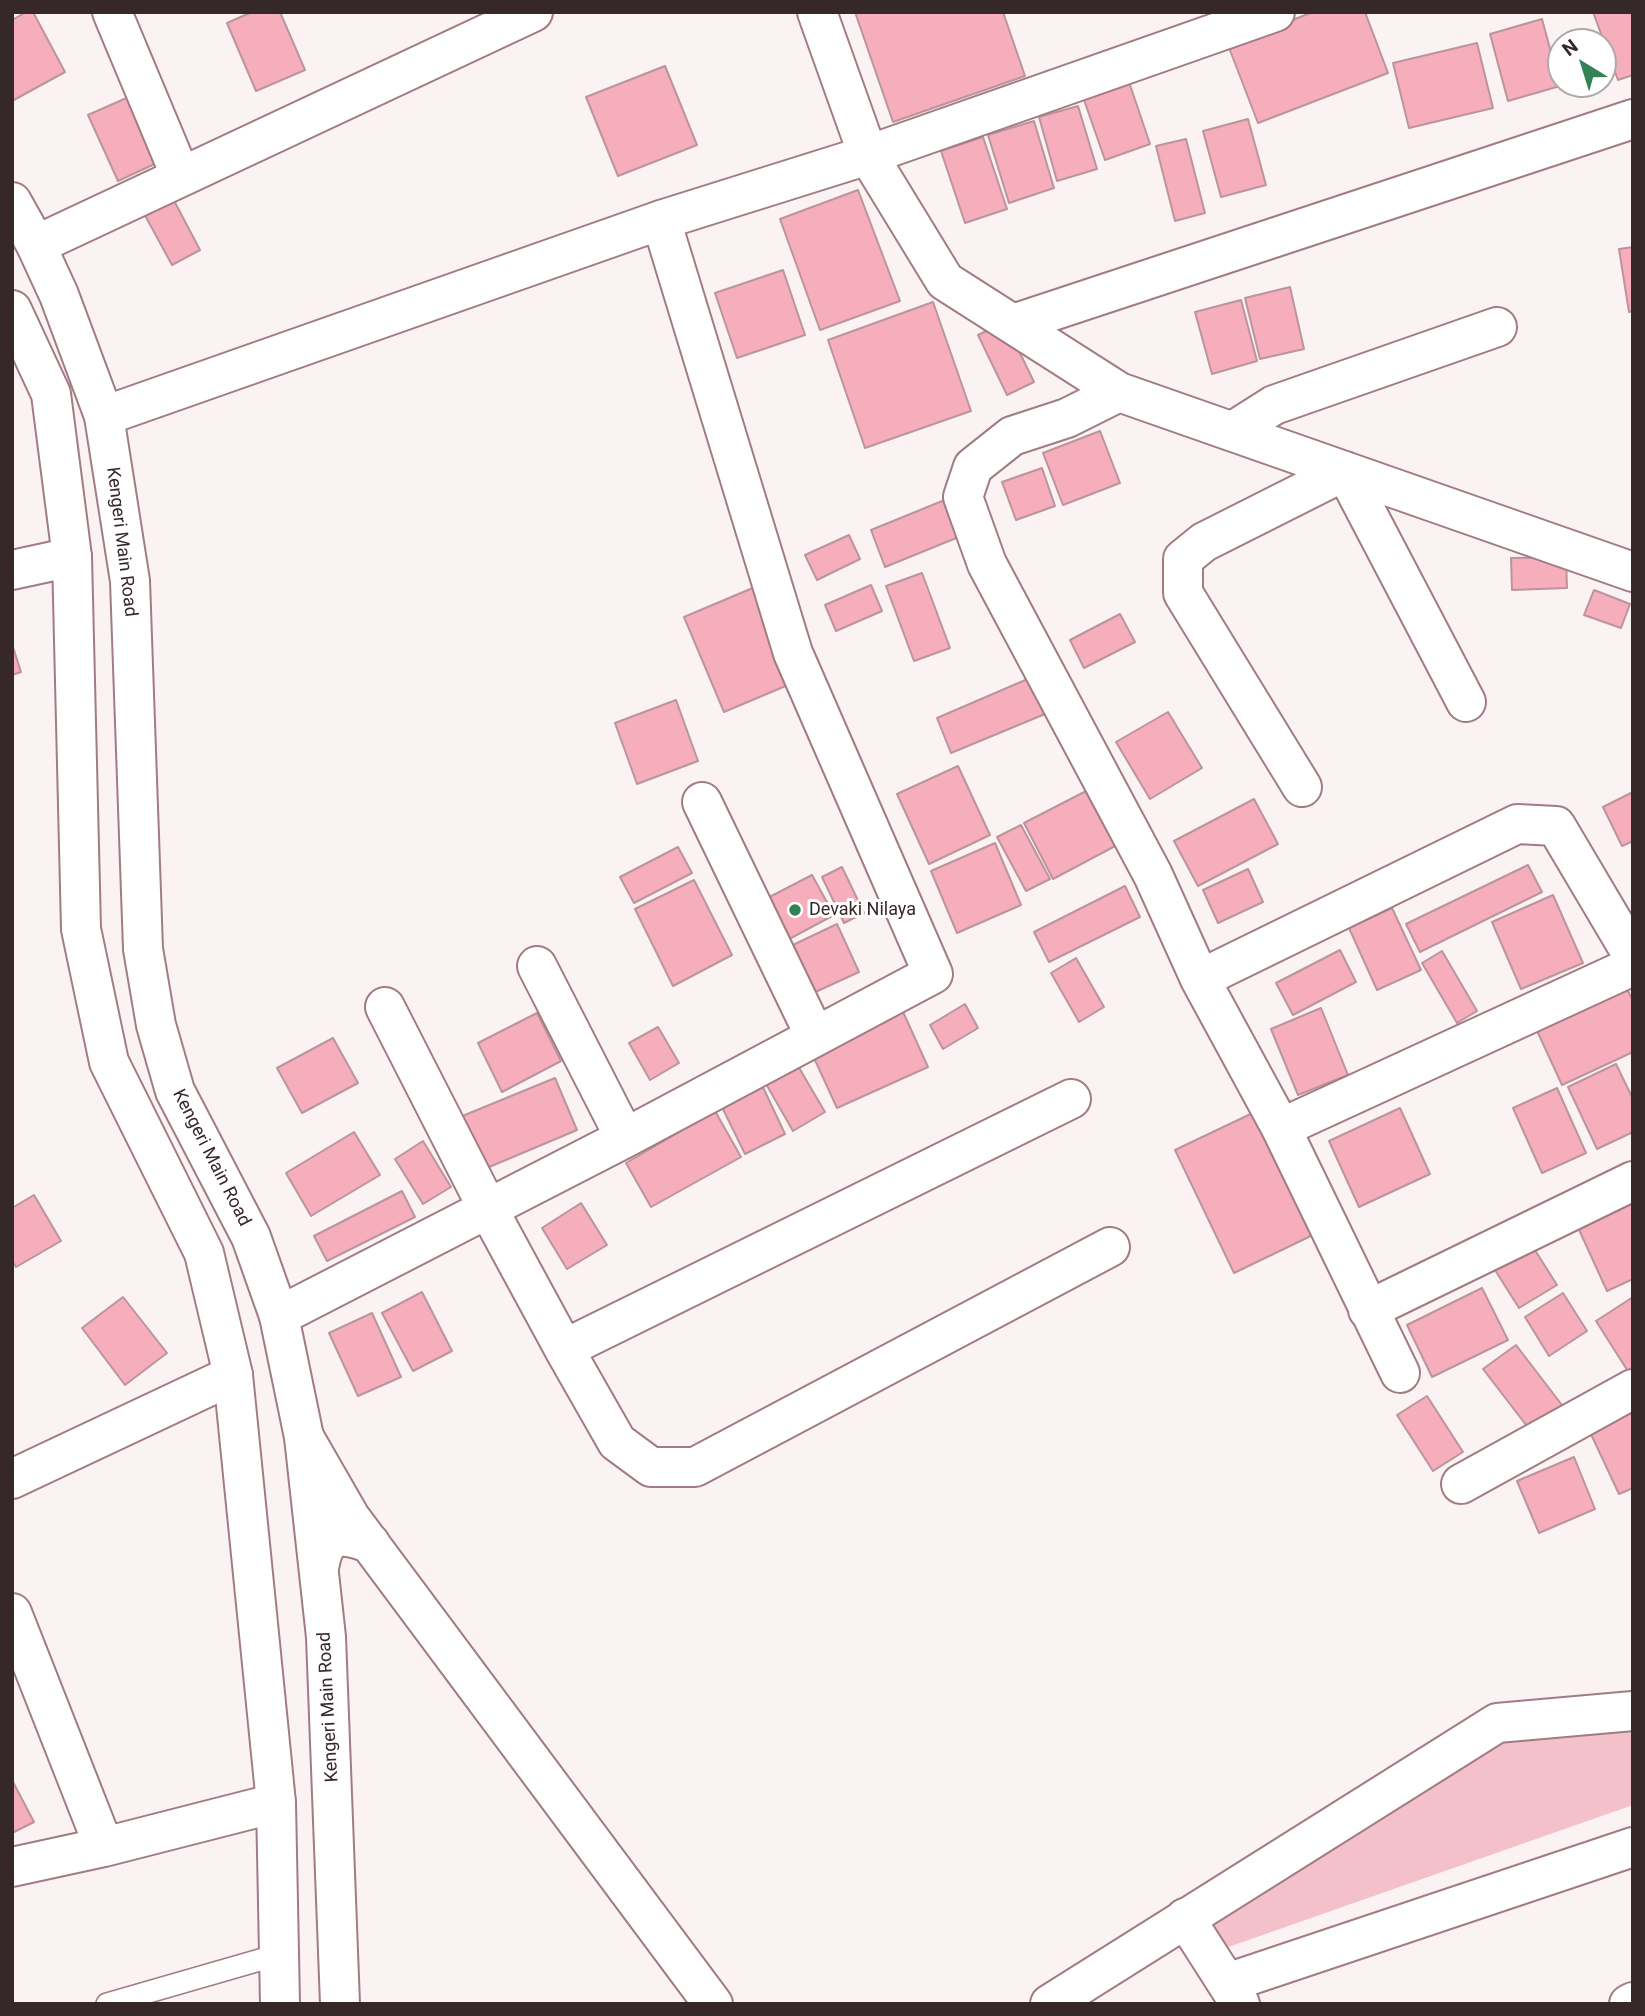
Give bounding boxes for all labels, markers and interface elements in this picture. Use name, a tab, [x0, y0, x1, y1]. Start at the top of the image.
north arrow	[1547, 28, 1617, 98]
text: N	[1558, 34, 1582, 61]
street label: Kengeri Main Road	[101, 466, 141, 618]
place label: Devaki Nilaya	[809, 899, 916, 921]
marker: Devaki Nilaya	[787, 902, 803, 918]
street label: Kengeri Main Road	[167, 1086, 255, 1230]
street label: Kengeri Main Road	[314, 1631, 344, 1783]

